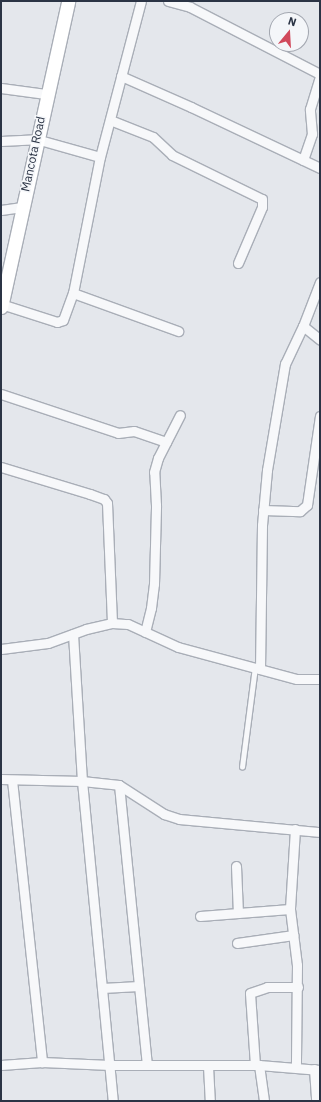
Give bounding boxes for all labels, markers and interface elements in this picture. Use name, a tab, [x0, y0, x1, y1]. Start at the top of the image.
north arrow	[269, 12, 309, 52]
text: N	[286, 14, 298, 29]
street label: Mancota Road	[18, 115, 48, 193]

